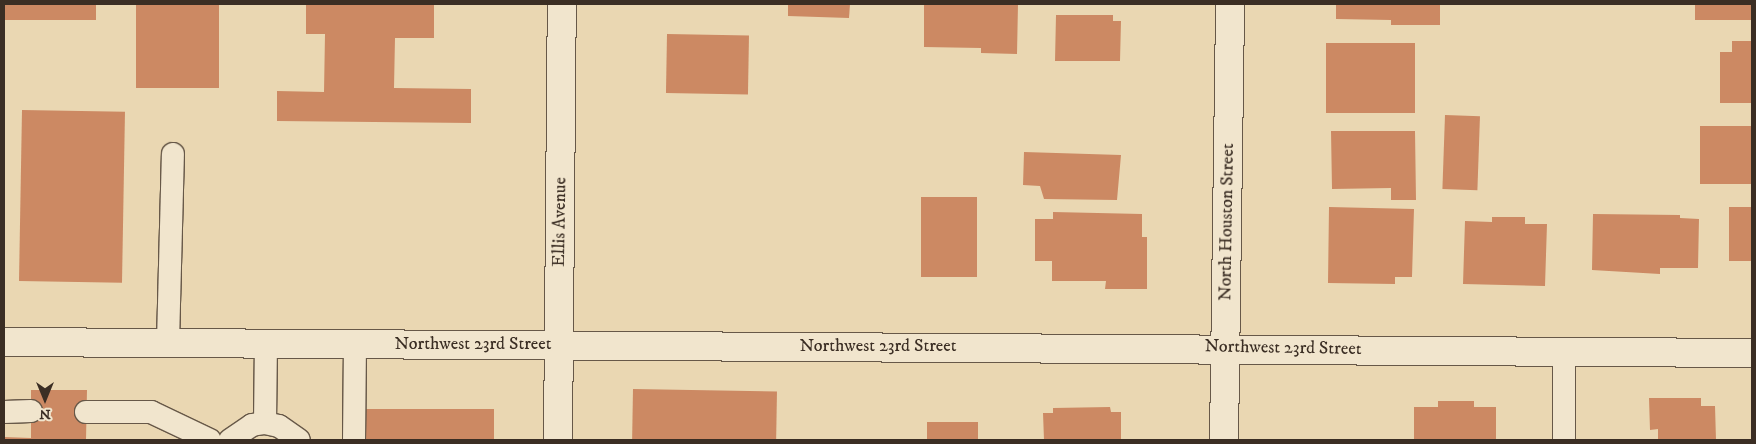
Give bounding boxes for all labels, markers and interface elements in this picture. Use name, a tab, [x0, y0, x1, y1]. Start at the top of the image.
street label: North Houston Street	[1215, 143, 1239, 301]
street label: Ellis Avenue	[548, 177, 572, 267]
street label: Northwest 23rd Street	[394, 333, 552, 355]
street label: Northwest 23rd Street	[799, 335, 957, 357]
street label: Northwest 23rd Street	[1204, 336, 1362, 360]
north arrow	[20, 374, 70, 424]
text: N	[39, 405, 51, 423]

